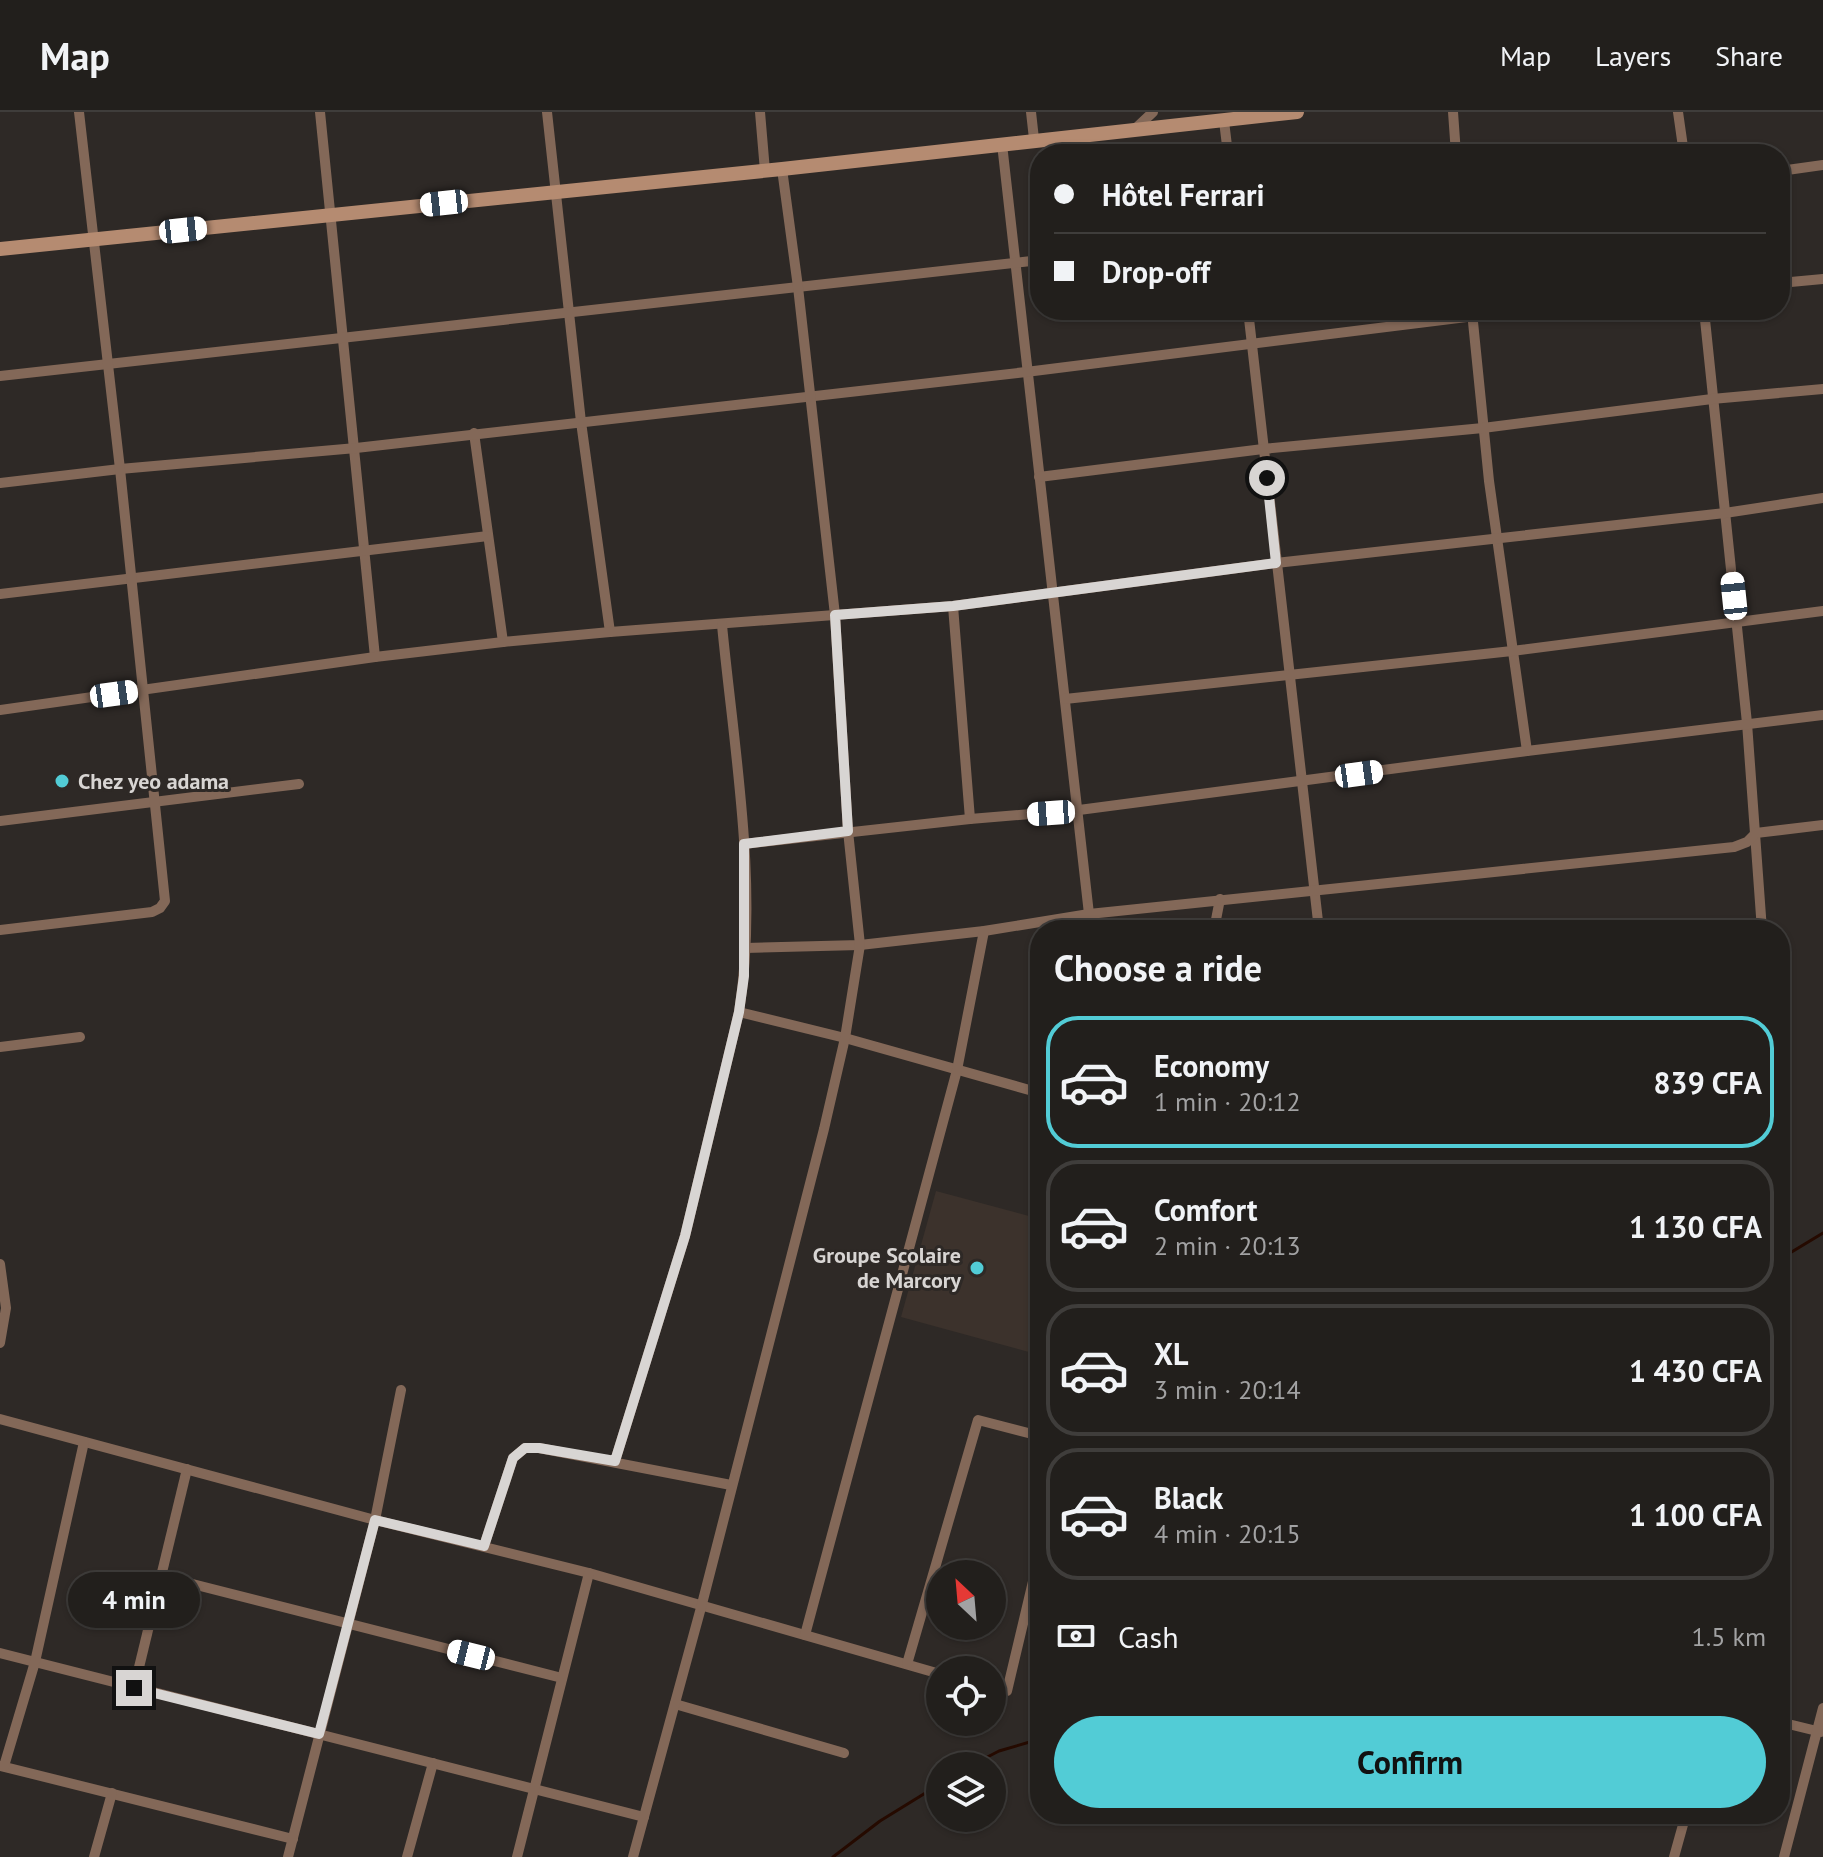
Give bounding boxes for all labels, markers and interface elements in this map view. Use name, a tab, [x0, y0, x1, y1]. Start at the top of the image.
text: Map	[40, 31, 110, 80]
text: Map	[1500, 37, 1551, 74]
text: Layers	[1595, 37, 1671, 74]
text: Share	[1715, 37, 1783, 74]
text: Hôtel Ferrari	[1102, 175, 1265, 214]
car	[419, 189, 469, 217]
car	[158, 216, 208, 244]
text: Drop-off	[1102, 252, 1210, 291]
route start	[1249, 460, 1285, 496]
car	[1720, 571, 1748, 621]
car	[89, 679, 139, 709]
car	[1334, 759, 1384, 789]
place label: Chez yeo adama	[78, 767, 229, 795]
marker: Chez yeo adama	[53, 772, 71, 790]
car	[1026, 799, 1076, 827]
text: Choose a ride	[1054, 944, 1262, 991]
icon: car	[1058, 1046, 1130, 1118]
text: Economy	[1154, 1046, 1269, 1085]
text: 839 CFA	[1654, 1063, 1762, 1102]
text: 1 min · 20:12	[1154, 1085, 1301, 1118]
icon: car	[1058, 1190, 1130, 1262]
text: Comfort	[1154, 1190, 1257, 1229]
text: 1 130 CFA	[1629, 1207, 1762, 1246]
text: 2 min · 20:13	[1154, 1229, 1301, 1262]
place label: Groupe Scolaire de Marcory	[813, 1241, 961, 1294]
marker: Groupe Scolaire de Marcory	[968, 1259, 986, 1277]
icon: car	[1058, 1334, 1130, 1406]
text: XL	[1154, 1334, 1188, 1373]
text: 1 430 CFA	[1629, 1351, 1762, 1390]
text: 3 min · 20:14	[1154, 1373, 1301, 1406]
icon: car	[1058, 1478, 1130, 1550]
text: Black	[1154, 1478, 1223, 1517]
text: 1 100 CFA	[1629, 1495, 1762, 1534]
text: 4 min · 20:15	[1154, 1517, 1301, 1550]
north arrow	[926, 1560, 1006, 1640]
map controls	[926, 1560, 1006, 1832]
callout: 4 min	[68, 1572, 200, 1628]
text: 4 min	[102, 1583, 166, 1616]
icon: cash	[1054, 1614, 1098, 1658]
text: Cash	[1118, 1617, 1179, 1656]
text: 1.5 km	[1692, 1620, 1766, 1653]
car	[445, 1638, 497, 1672]
button: locate	[926, 1656, 1006, 1736]
route end	[116, 1670, 152, 1706]
button: Confirm	[1054, 1716, 1766, 1808]
button: layers	[926, 1752, 1006, 1832]

